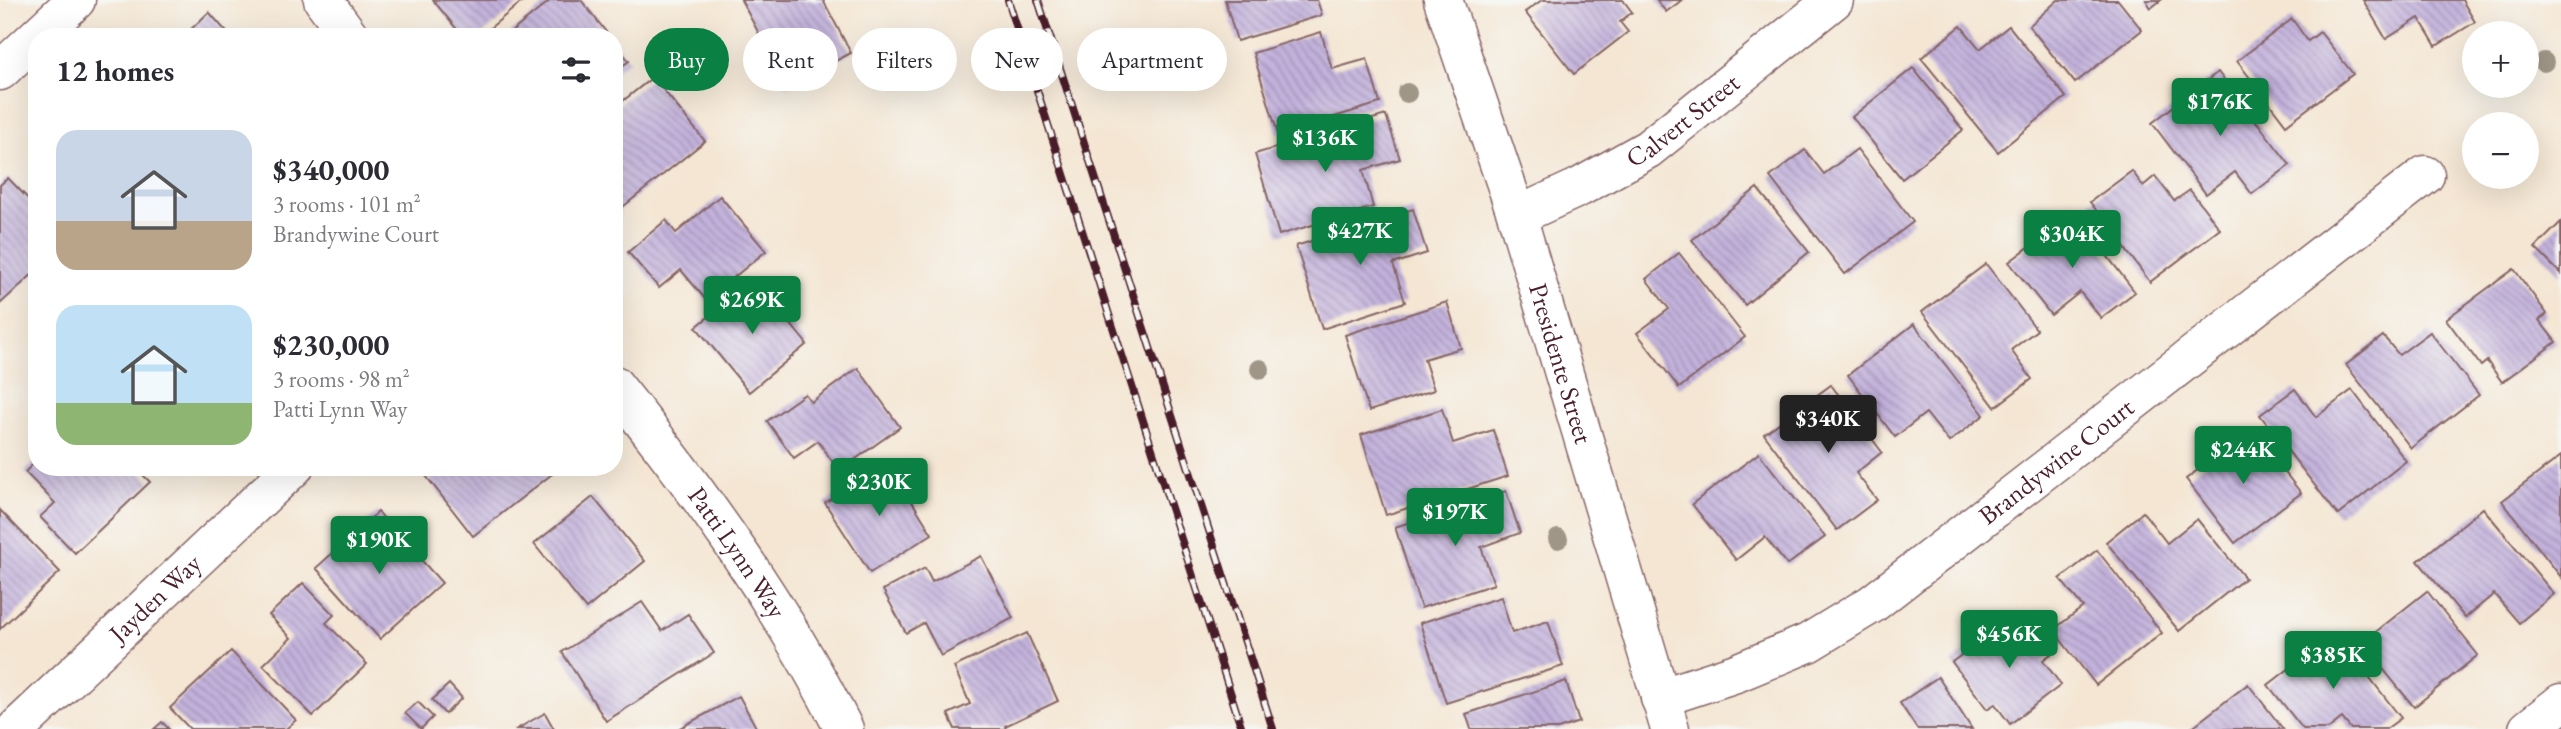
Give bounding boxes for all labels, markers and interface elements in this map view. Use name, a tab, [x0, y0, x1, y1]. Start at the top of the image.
map controls	[2462, 21, 2539, 189]
button: +	[2462, 21, 2539, 98]
chip: Buy	[644, 28, 729, 91]
chip: Rent	[743, 28, 838, 91]
chip: Filters	[852, 28, 957, 91]
chip: New	[971, 28, 1063, 91]
chip: Apartment	[1077, 28, 1227, 91]
text: 12 homes	[56, 51, 174, 90]
icon: filters	[557, 51, 595, 89]
street label: Calvert Street	[1620, 65, 1746, 175]
pin: $176K	[2171, 78, 2269, 138]
text: $176K	[2188, 86, 2252, 116]
button: −	[2462, 112, 2539, 189]
pin: $136K	[1276, 114, 1374, 174]
text: $136K	[1293, 122, 1357, 152]
text: $340,000	[273, 150, 389, 189]
icon: home	[112, 158, 196, 242]
text: 3 rooms · 101 m²	[273, 189, 421, 219]
pin: $427K	[1311, 208, 1409, 267]
pin: $304K	[2023, 210, 2121, 270]
text: $427K	[1328, 215, 1392, 245]
text: $304K	[2040, 218, 2104, 248]
text: Brandywine Court	[273, 219, 439, 249]
pin: $269K	[703, 276, 801, 336]
street label: Presidente Street	[1521, 279, 1601, 448]
text: $269K	[720, 284, 784, 314]
text: $230,000	[273, 325, 389, 364]
icon: home	[112, 333, 196, 417]
text: 3 rooms · 98 m²	[273, 364, 410, 394]
street label: Brandywine Court	[1972, 390, 2141, 532]
text: Patti Lynn Way	[273, 394, 407, 424]
pin: $340K	[1779, 396, 1877, 455]
text: $340K	[1796, 403, 1860, 433]
pin: $244K	[2194, 426, 2292, 486]
text: $244K	[2211, 434, 2275, 464]
pin: $230K	[830, 458, 928, 518]
text: $230K	[847, 466, 911, 496]
street label: Patti Lynn Way	[681, 480, 795, 625]
pin: $197K	[1406, 489, 1504, 548]
text: $197K	[1423, 496, 1487, 526]
pin: $190K	[330, 516, 428, 576]
text: $190K	[347, 524, 411, 554]
street label: Jayden Way	[100, 546, 209, 651]
pin: $456K	[1960, 610, 2058, 670]
text: $456K	[1977, 618, 2041, 648]
pin: $385K	[2284, 632, 2382, 691]
text: $385K	[2301, 639, 2365, 669]

